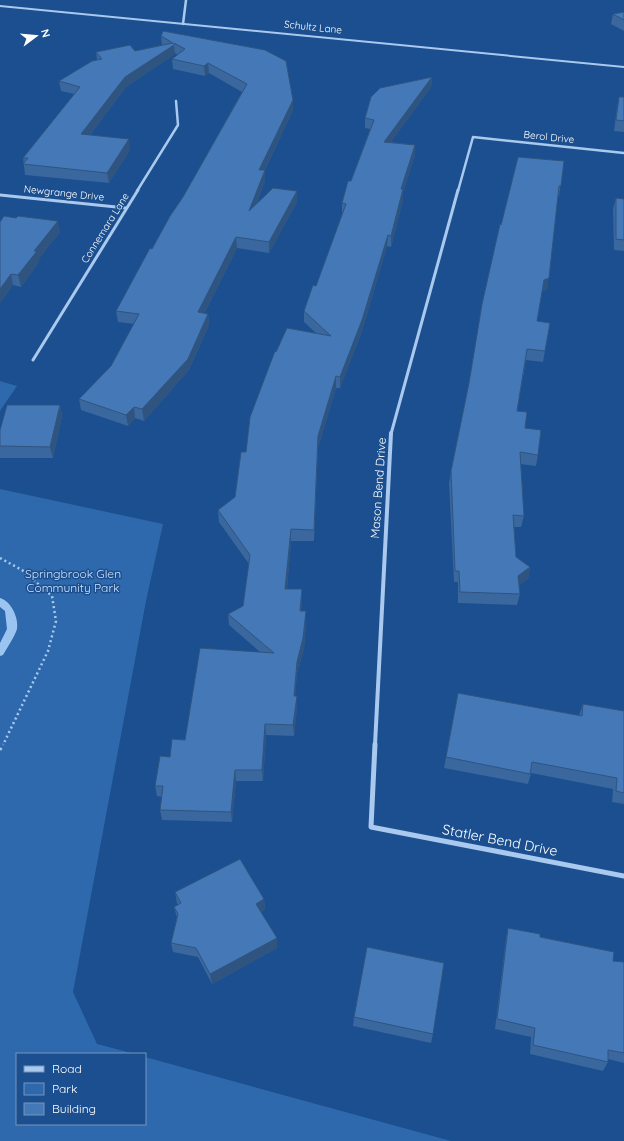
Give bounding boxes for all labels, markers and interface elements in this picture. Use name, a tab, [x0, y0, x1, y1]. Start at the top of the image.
north arrow	[16, 16, 56, 56]
street label: Schultz Lane	[283, 17, 343, 37]
text: N	[38, 27, 53, 39]
street label: Berol Drive	[523, 128, 575, 146]
street label: Newgrange Drive	[23, 182, 105, 204]
street label: Connemara Lane	[78, 190, 132, 265]
street label: Mason Bend Drive	[367, 437, 389, 539]
park label: Springbrook Glen Community Park	[25, 566, 121, 595]
street label: Statler Bend Drive	[441, 820, 559, 860]
legend	[16, 1053, 146, 1125]
text: Road	[52, 1061, 82, 1076]
text: Park	[52, 1081, 77, 1096]
text: Building	[52, 1101, 96, 1116]

